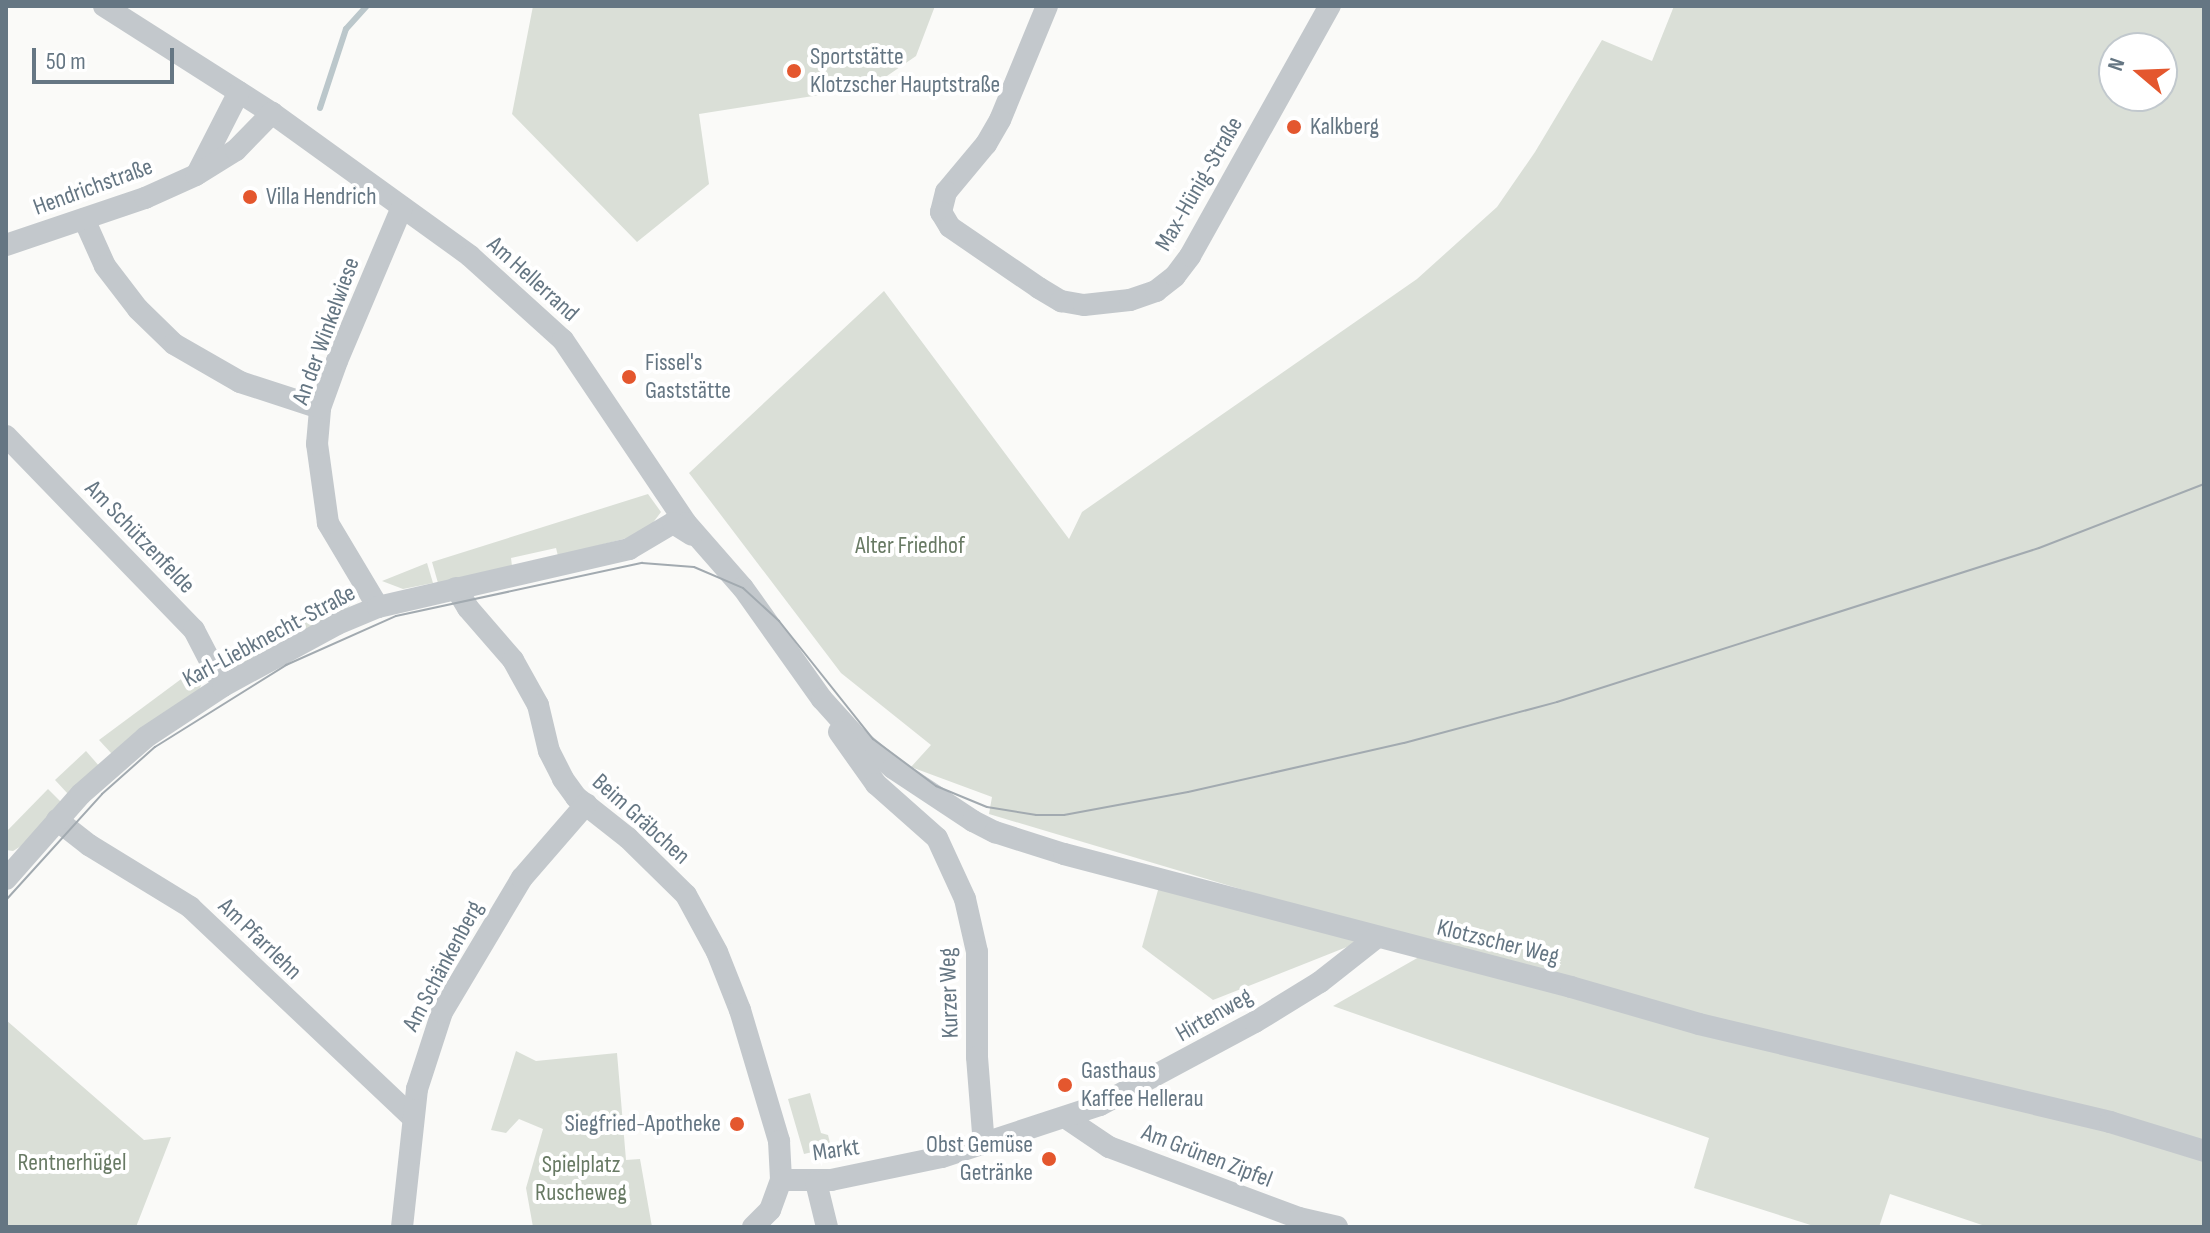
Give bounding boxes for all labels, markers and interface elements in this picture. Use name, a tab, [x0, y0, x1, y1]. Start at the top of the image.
scale bar	[36, 32, 178, 82]
north arrow	[2098, 32, 2178, 112]
place label: Sportstätte Klotzscher Hauptstraße	[810, 43, 1000, 99]
text: 50 m	[46, 47, 86, 76]
text: N	[2102, 55, 2131, 75]
marker: Sportstätte Klotzscher Hauptstraße	[785, 62, 803, 80]
street label: Max-Hünig-Straße	[1149, 112, 1249, 256]
place label: Kalkberg	[1310, 113, 1379, 141]
marker: Kalkberg	[1285, 118, 1303, 136]
street label: Hendrichstraße	[29, 152, 157, 222]
place label: Villa Hendrich	[266, 183, 377, 211]
marker: Villa Hendrich	[241, 188, 259, 206]
street label: Am Hellerrand	[481, 230, 585, 328]
street label: An der Winkelwiese	[286, 254, 366, 408]
place label: Fissel's Gaststätte	[645, 349, 731, 405]
marker: Fissel's Gaststätte	[620, 368, 638, 386]
street label: Am Schützenfelde	[79, 474, 201, 600]
park label: Alter Friedhof	[855, 532, 965, 560]
street label: Karl-Liebknecht-Straße	[178, 578, 360, 694]
street label: Beim Gräbchen	[586, 768, 696, 870]
street label: Am Pfarrlehn	[212, 892, 308, 986]
street label: Am Schänkenberg	[397, 896, 489, 1036]
street label: Klotzscher Weg	[1434, 913, 1562, 971]
street label: Kurzer Weg	[933, 947, 965, 1039]
street label: Hirtenweg	[1171, 982, 1257, 1048]
place label: Gasthaus Kaffee Hellerau	[1081, 1057, 1204, 1113]
marker: Gasthaus Kaffee Hellerau	[1056, 1076, 1074, 1094]
place label: Siegfried-Apotheke	[564, 1110, 721, 1138]
marker: Siegfried-Apotheke	[728, 1115, 746, 1133]
street label: Am Grünen Zipfel	[1138, 1118, 1276, 1194]
place label: Obst Gemüse Getränke	[926, 1131, 1033, 1187]
street label: Markt	[811, 1132, 861, 1168]
park label: Rentnerhügel	[18, 1149, 126, 1177]
marker: Obst Gemüse Getränke	[1040, 1150, 1058, 1168]
park label: Spielplatz Ruscheweg	[535, 1151, 627, 1207]

